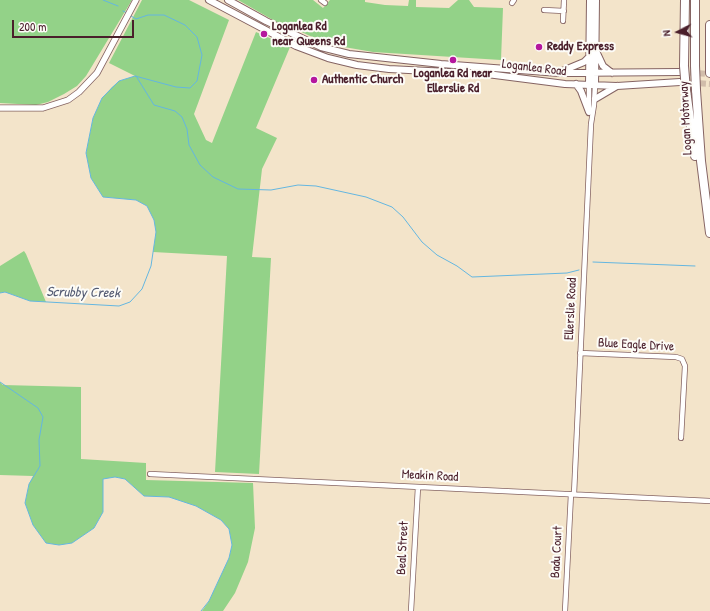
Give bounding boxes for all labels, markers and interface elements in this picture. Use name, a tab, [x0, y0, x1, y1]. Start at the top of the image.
scale bar	[14, 12, 136, 38]
north arrow	[658, 12, 698, 52]
text: 200 m	[19, 18, 46, 35]
place label: Loganlea Rd near Queens Rd	[272, 19, 345, 50]
marker: Loganlea Rd near Queens Rd	[259, 29, 269, 39]
text: N	[659, 30, 673, 37]
place label: Reddy Express	[547, 39, 614, 55]
marker: Reddy Express	[534, 42, 544, 52]
marker: Loganlea Rd near Ellerslie Rd	[448, 55, 458, 65]
street label: Loganlea Road	[501, 56, 567, 80]
place label: Loganlea Rd near Ellerslie Rd	[414, 66, 492, 97]
place label: Authentic Church	[322, 72, 403, 88]
marker: Authentic Church	[309, 75, 319, 85]
street label: Logan Motorway	[676, 81, 696, 155]
street label: Ellerslie Road	[562, 277, 580, 341]
water label: Scrubby Creek	[46, 284, 120, 302]
street label: Blue Eagle Drive	[598, 335, 674, 355]
street label: Meakin Road	[401, 467, 459, 485]
street label: Beal Street	[394, 521, 412, 575]
street label: Badu Court	[548, 526, 566, 578]

